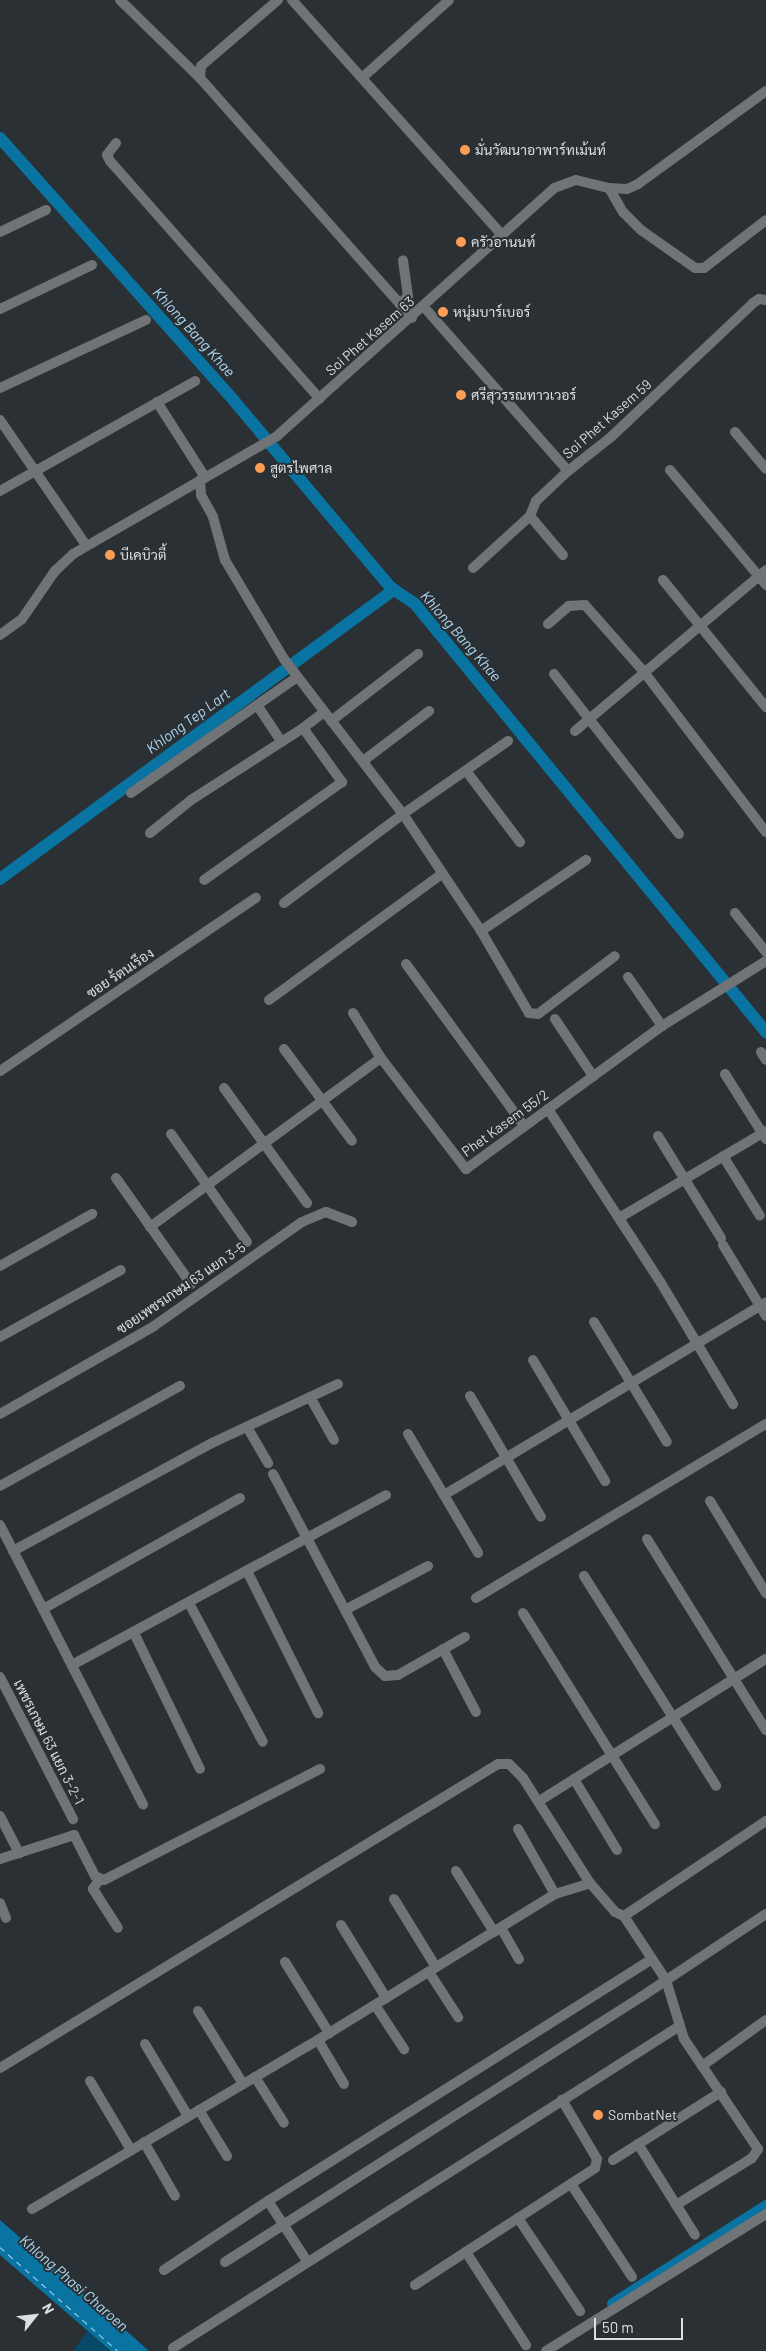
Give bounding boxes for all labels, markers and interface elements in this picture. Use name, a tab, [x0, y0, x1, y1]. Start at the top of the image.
place label: มั่นวัฒนาอาพาร์ทเม้นท์	[475, 142, 606, 158]
marker: มั่นวัฒนาอาพาร์ทเม้นท์	[459, 144, 471, 156]
place label: ครัวอานนท์	[471, 234, 535, 250]
marker: ครัวอานนท์	[455, 236, 467, 248]
water label: Khlong Bang Khae	[149, 284, 239, 380]
street label: Soi Phet Kasem 63	[322, 293, 418, 379]
place label: หนุ่มบาร์เบอร์	[453, 304, 530, 320]
marker: หนุ่มบาร์เบอร์	[437, 306, 449, 318]
street label: Soi Phet Kasem 59	[559, 376, 655, 462]
place label: ศรีสุวรรณทาวเวอร์	[471, 387, 576, 403]
marker: ศรีสุวรรณทาวเวอร์	[455, 389, 467, 401]
place label: สูตรไพศาล	[270, 460, 332, 476]
marker: สูตรไพศาล	[254, 462, 266, 474]
place label: บีเคบิวตี้	[120, 547, 167, 563]
marker: บีเคบิวตี้	[104, 549, 116, 561]
water label: Khlong Bang Khae	[417, 587, 505, 685]
water label: Khlong Tep Lart	[142, 684, 234, 758]
street label: ซอย ร้ตนเรึอง	[83, 944, 157, 1002]
street label: Phet Kasem 55/2	[458, 1086, 552, 1160]
street label: ซอยเพชรเกษม 63 แยก 3-5	[113, 1239, 249, 1337]
street label: เพชรเกษม 63 แยก 3-2-1	[10, 1677, 88, 1807]
place label: SombatNet	[608, 2107, 677, 2123]
marker: SombatNet	[592, 2109, 604, 2121]
water label: Khlong Phasi Charoen	[16, 2231, 132, 2335]
north arrow	[10, 2291, 60, 2341]
text: N	[39, 2300, 58, 2317]
scale bar	[596, 2308, 685, 2340]
text: 50 m	[602, 2318, 634, 2336]

